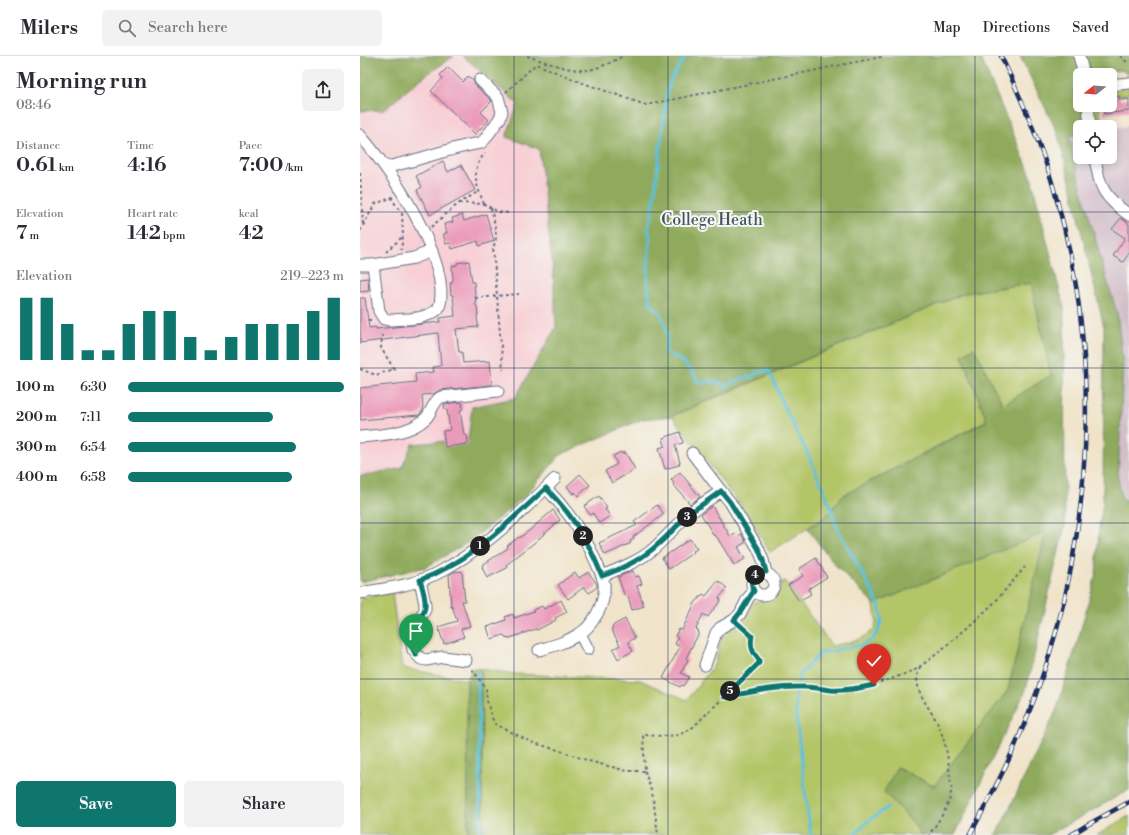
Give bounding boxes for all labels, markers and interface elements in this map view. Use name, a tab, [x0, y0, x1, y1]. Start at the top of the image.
search box	[102, 10, 382, 46]
text: Milers	[20, 16, 78, 40]
icon: search	[116, 17, 138, 39]
text: Search here	[148, 18, 228, 37]
text: Map	[933, 19, 961, 37]
text: Directions	[983, 19, 1050, 37]
text: Saved	[1072, 19, 1109, 37]
text: Morning run	[16, 68, 147, 95]
north arrow	[1073, 68, 1117, 112]
map controls	[1073, 68, 1117, 164]
button: share	[302, 69, 344, 111]
text: 08:46	[16, 97, 51, 113]
button: locate	[1073, 120, 1117, 164]
text: Distance	[16, 139, 60, 153]
text: Time	[127, 139, 154, 153]
text: Pace	[239, 139, 262, 153]
text: 0.61	[16, 153, 56, 178]
text: 4:16	[127, 153, 166, 178]
text: 7:00	[239, 153, 283, 178]
text: km	[56, 161, 74, 175]
text: /km	[283, 161, 303, 175]
text: Elevation	[16, 207, 64, 221]
text: Heart rate	[127, 207, 178, 221]
text: kcal	[239, 207, 259, 221]
park label: College Heath	[661, 210, 763, 230]
text: 7	[16, 221, 27, 246]
text: 142	[127, 221, 161, 246]
text: 42	[239, 221, 264, 246]
text: m	[27, 229, 39, 243]
text: bpm	[161, 229, 185, 243]
text: Elevation	[16, 268, 72, 284]
text: 219–223 m	[280, 268, 344, 284]
text: 100 m	[16, 379, 55, 395]
text: 6:30	[80, 379, 107, 395]
text: 200 m	[16, 409, 57, 425]
text: 7:11	[80, 409, 101, 425]
text: 300 m	[16, 439, 57, 455]
text: 6:54	[80, 439, 106, 455]
text: 400 m	[16, 469, 58, 485]
text: 6:58	[80, 469, 106, 485]
pin: 3	[677, 507, 697, 527]
text: 3	[684, 510, 690, 524]
pin: 2	[573, 526, 593, 546]
text: 2	[580, 529, 586, 543]
pin: 1	[470, 536, 490, 556]
text: 1	[477, 539, 483, 553]
pin: 4	[745, 565, 765, 585]
text: 4	[751, 568, 759, 582]
pin	[399, 614, 433, 655]
icon: arrive	[405, 620, 427, 642]
pin	[857, 644, 891, 685]
icon: check	[863, 650, 885, 672]
pin: 5	[720, 681, 740, 701]
text: 5	[727, 684, 733, 698]
button: Save	[16, 781, 176, 827]
button: Share	[184, 781, 344, 827]

